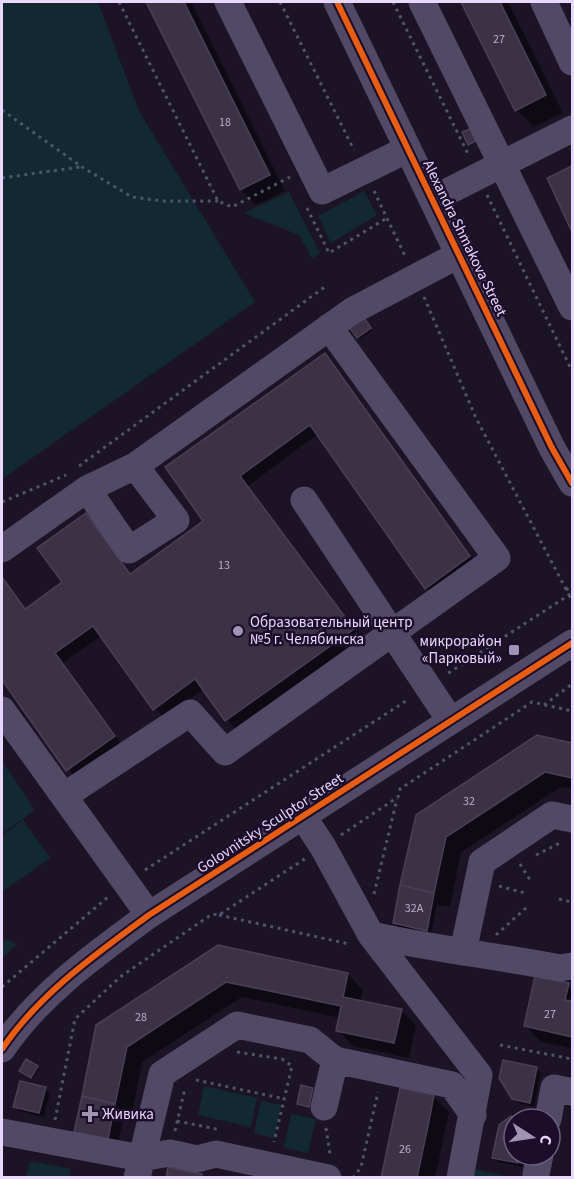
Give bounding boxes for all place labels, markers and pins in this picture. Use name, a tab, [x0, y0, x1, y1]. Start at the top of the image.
place label: Образовательный центр №5 г. Челябинска	[250, 612, 413, 650]
marker: Образовательный центр №5 г. Челябинска	[231, 624, 245, 638]
place label: микрорайон «Парковый»	[419, 631, 502, 669]
marker: микрорайон «Парковый»	[507, 643, 521, 657]
place label: Живика	[102, 1104, 154, 1125]
marker: Живика	[83, 1107, 97, 1121]

